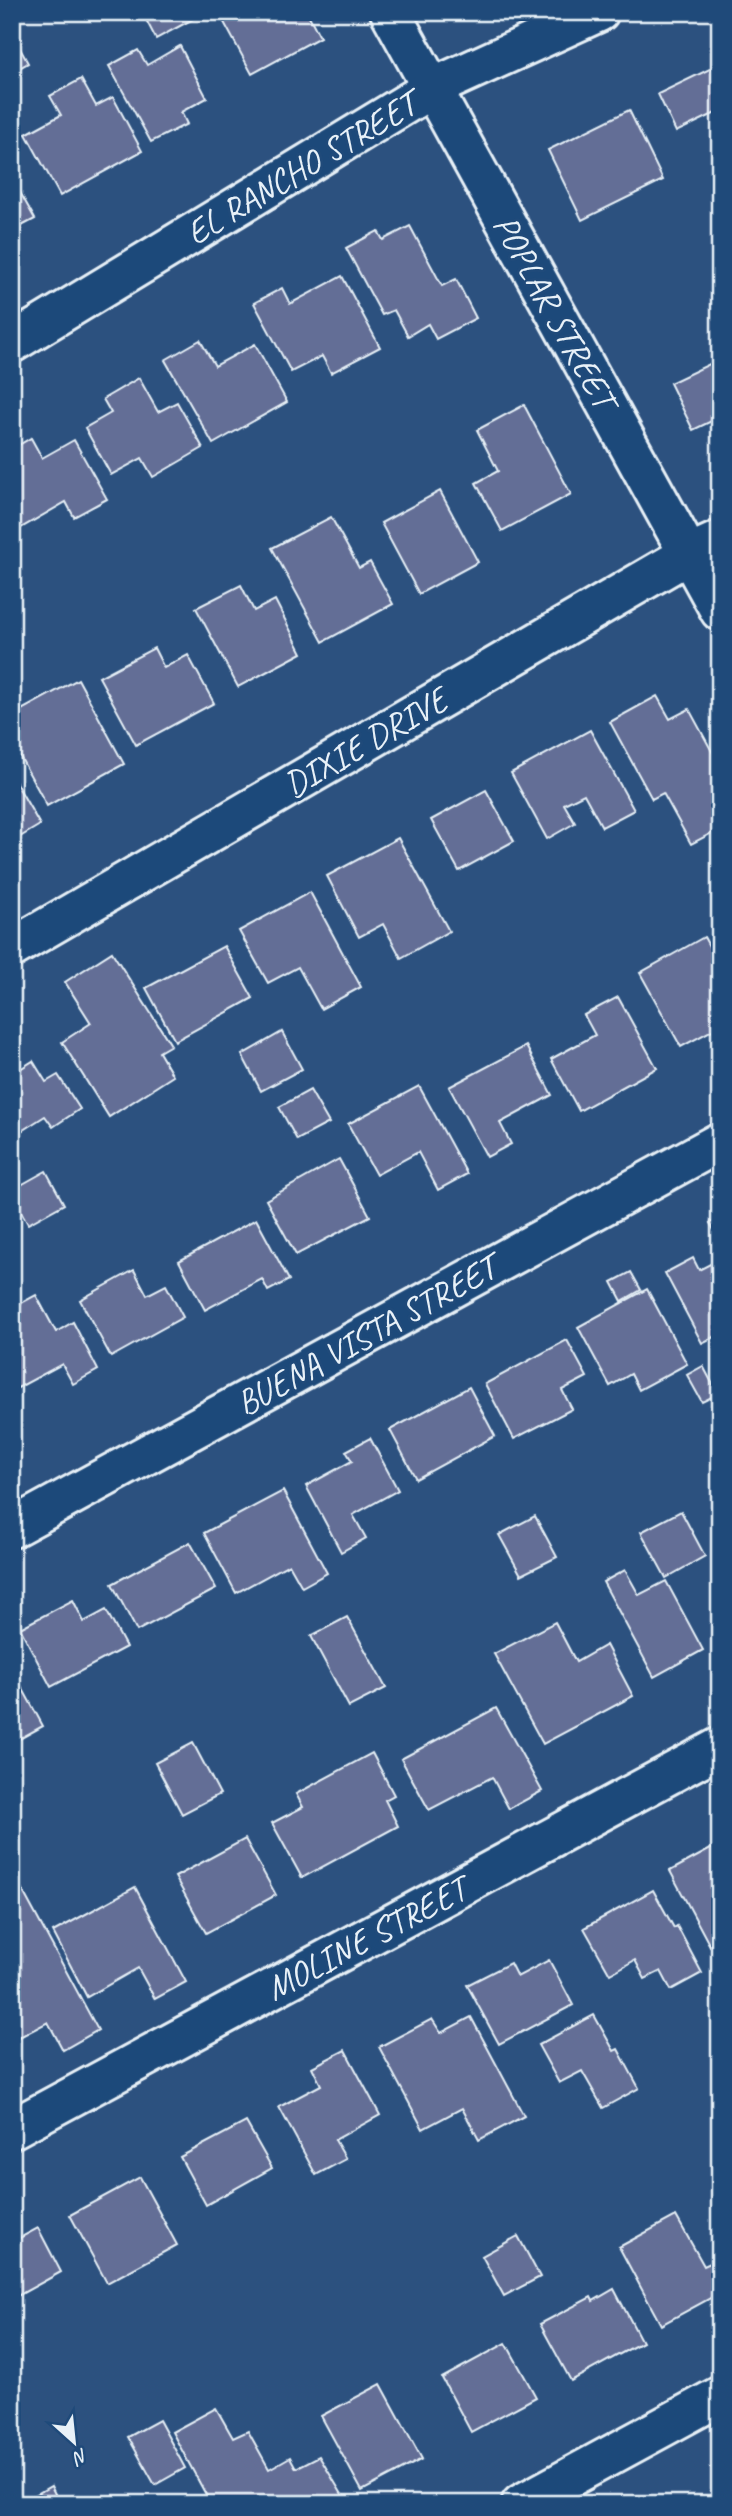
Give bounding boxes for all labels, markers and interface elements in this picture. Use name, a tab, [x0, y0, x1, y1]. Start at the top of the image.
street label: EL RANCHO STREET	[178, 77, 433, 255]
street label: POPLAR STREET	[483, 207, 630, 423]
street label: DIXIE DRIVE	[275, 675, 459, 807]
street label: BUENA VISTA STREET	[228, 1241, 512, 1426]
street label: MOLINE STREET	[258, 1863, 481, 2010]
north arrow	[38, 2408, 108, 2478]
text: N	[68, 2443, 92, 2471]

